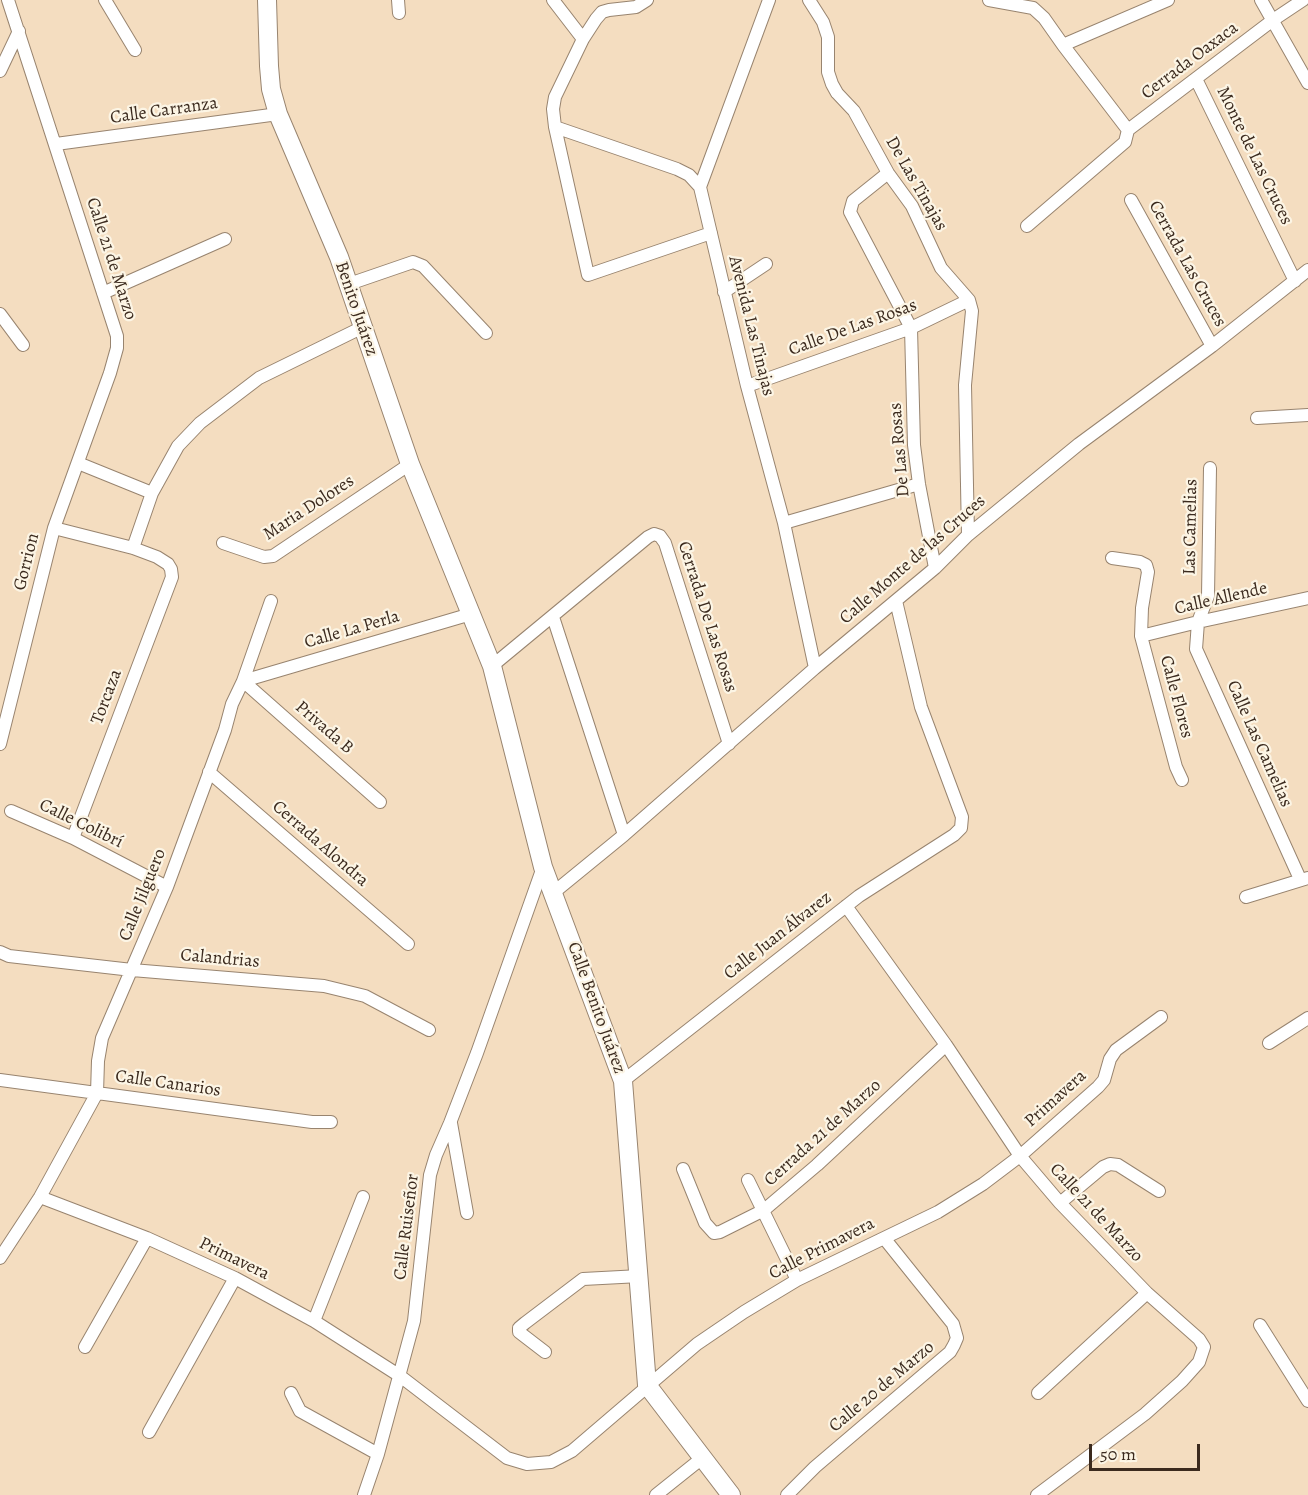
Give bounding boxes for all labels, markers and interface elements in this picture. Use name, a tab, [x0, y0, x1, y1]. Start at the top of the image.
street label: Cerrada Oaxaca	[1137, 18, 1243, 104]
street label: Monte de Las Cruces	[1211, 83, 1297, 229]
street label: Calle Carranza	[109, 93, 219, 129]
street label: De Las Tinajas	[880, 133, 952, 235]
street label: Calle 21 de Marzo	[81, 195, 141, 323]
street label: Cerrada Las Cruces	[1143, 197, 1231, 331]
street label: Avenida Las Tinajas	[723, 254, 779, 398]
street label: Benito Juárez	[330, 259, 382, 359]
street label: Calle De Las Rosas	[786, 295, 920, 361]
street label: De Las Rosas	[885, 402, 915, 498]
street label: Maria Dolores	[259, 471, 359, 545]
street label: Las Camelias	[1179, 479, 1203, 575]
street label: Calle Monte de las Cruces	[836, 491, 990, 629]
street label: Gorrion	[9, 531, 45, 593]
street label: Cerrada De Las Rosas	[672, 539, 742, 695]
street label: Calle Allende	[1172, 578, 1270, 620]
street label: Calle La Perla	[302, 606, 402, 654]
street label: Calle Flores	[1155, 653, 1197, 741]
street label: Torcaza	[87, 667, 127, 727]
street label: Calle Las Camelias	[1221, 677, 1297, 811]
street label: Privada B	[290, 697, 358, 759]
street label: Calle Colibrí	[36, 794, 126, 854]
street label: Cerrada Alondra	[267, 796, 373, 892]
street label: Calle Jilguero	[115, 846, 171, 944]
street label: Calle Juan Álvarez	[720, 887, 836, 985]
street label: Calle Benito Juárez	[562, 939, 630, 1077]
street label: Calandrias	[179, 945, 261, 973]
street label: Calle Canarios	[114, 1066, 222, 1102]
street label: Primavera	[1021, 1066, 1091, 1132]
street label: Cerrada 21 de Marzo	[760, 1075, 886, 1191]
street label: Calle 21 de Marzo	[1045, 1159, 1147, 1267]
street label: Calle Ruiseñor	[390, 1173, 424, 1281]
street label: Calle Primavera	[766, 1213, 878, 1285]
street label: Primavera	[195, 1233, 273, 1285]
street label: Calle 20 de Marzo	[825, 1337, 939, 1437]
scale bar	[1092, 1432, 1203, 1470]
text: 50 m	[1100, 1442, 1136, 1466]

